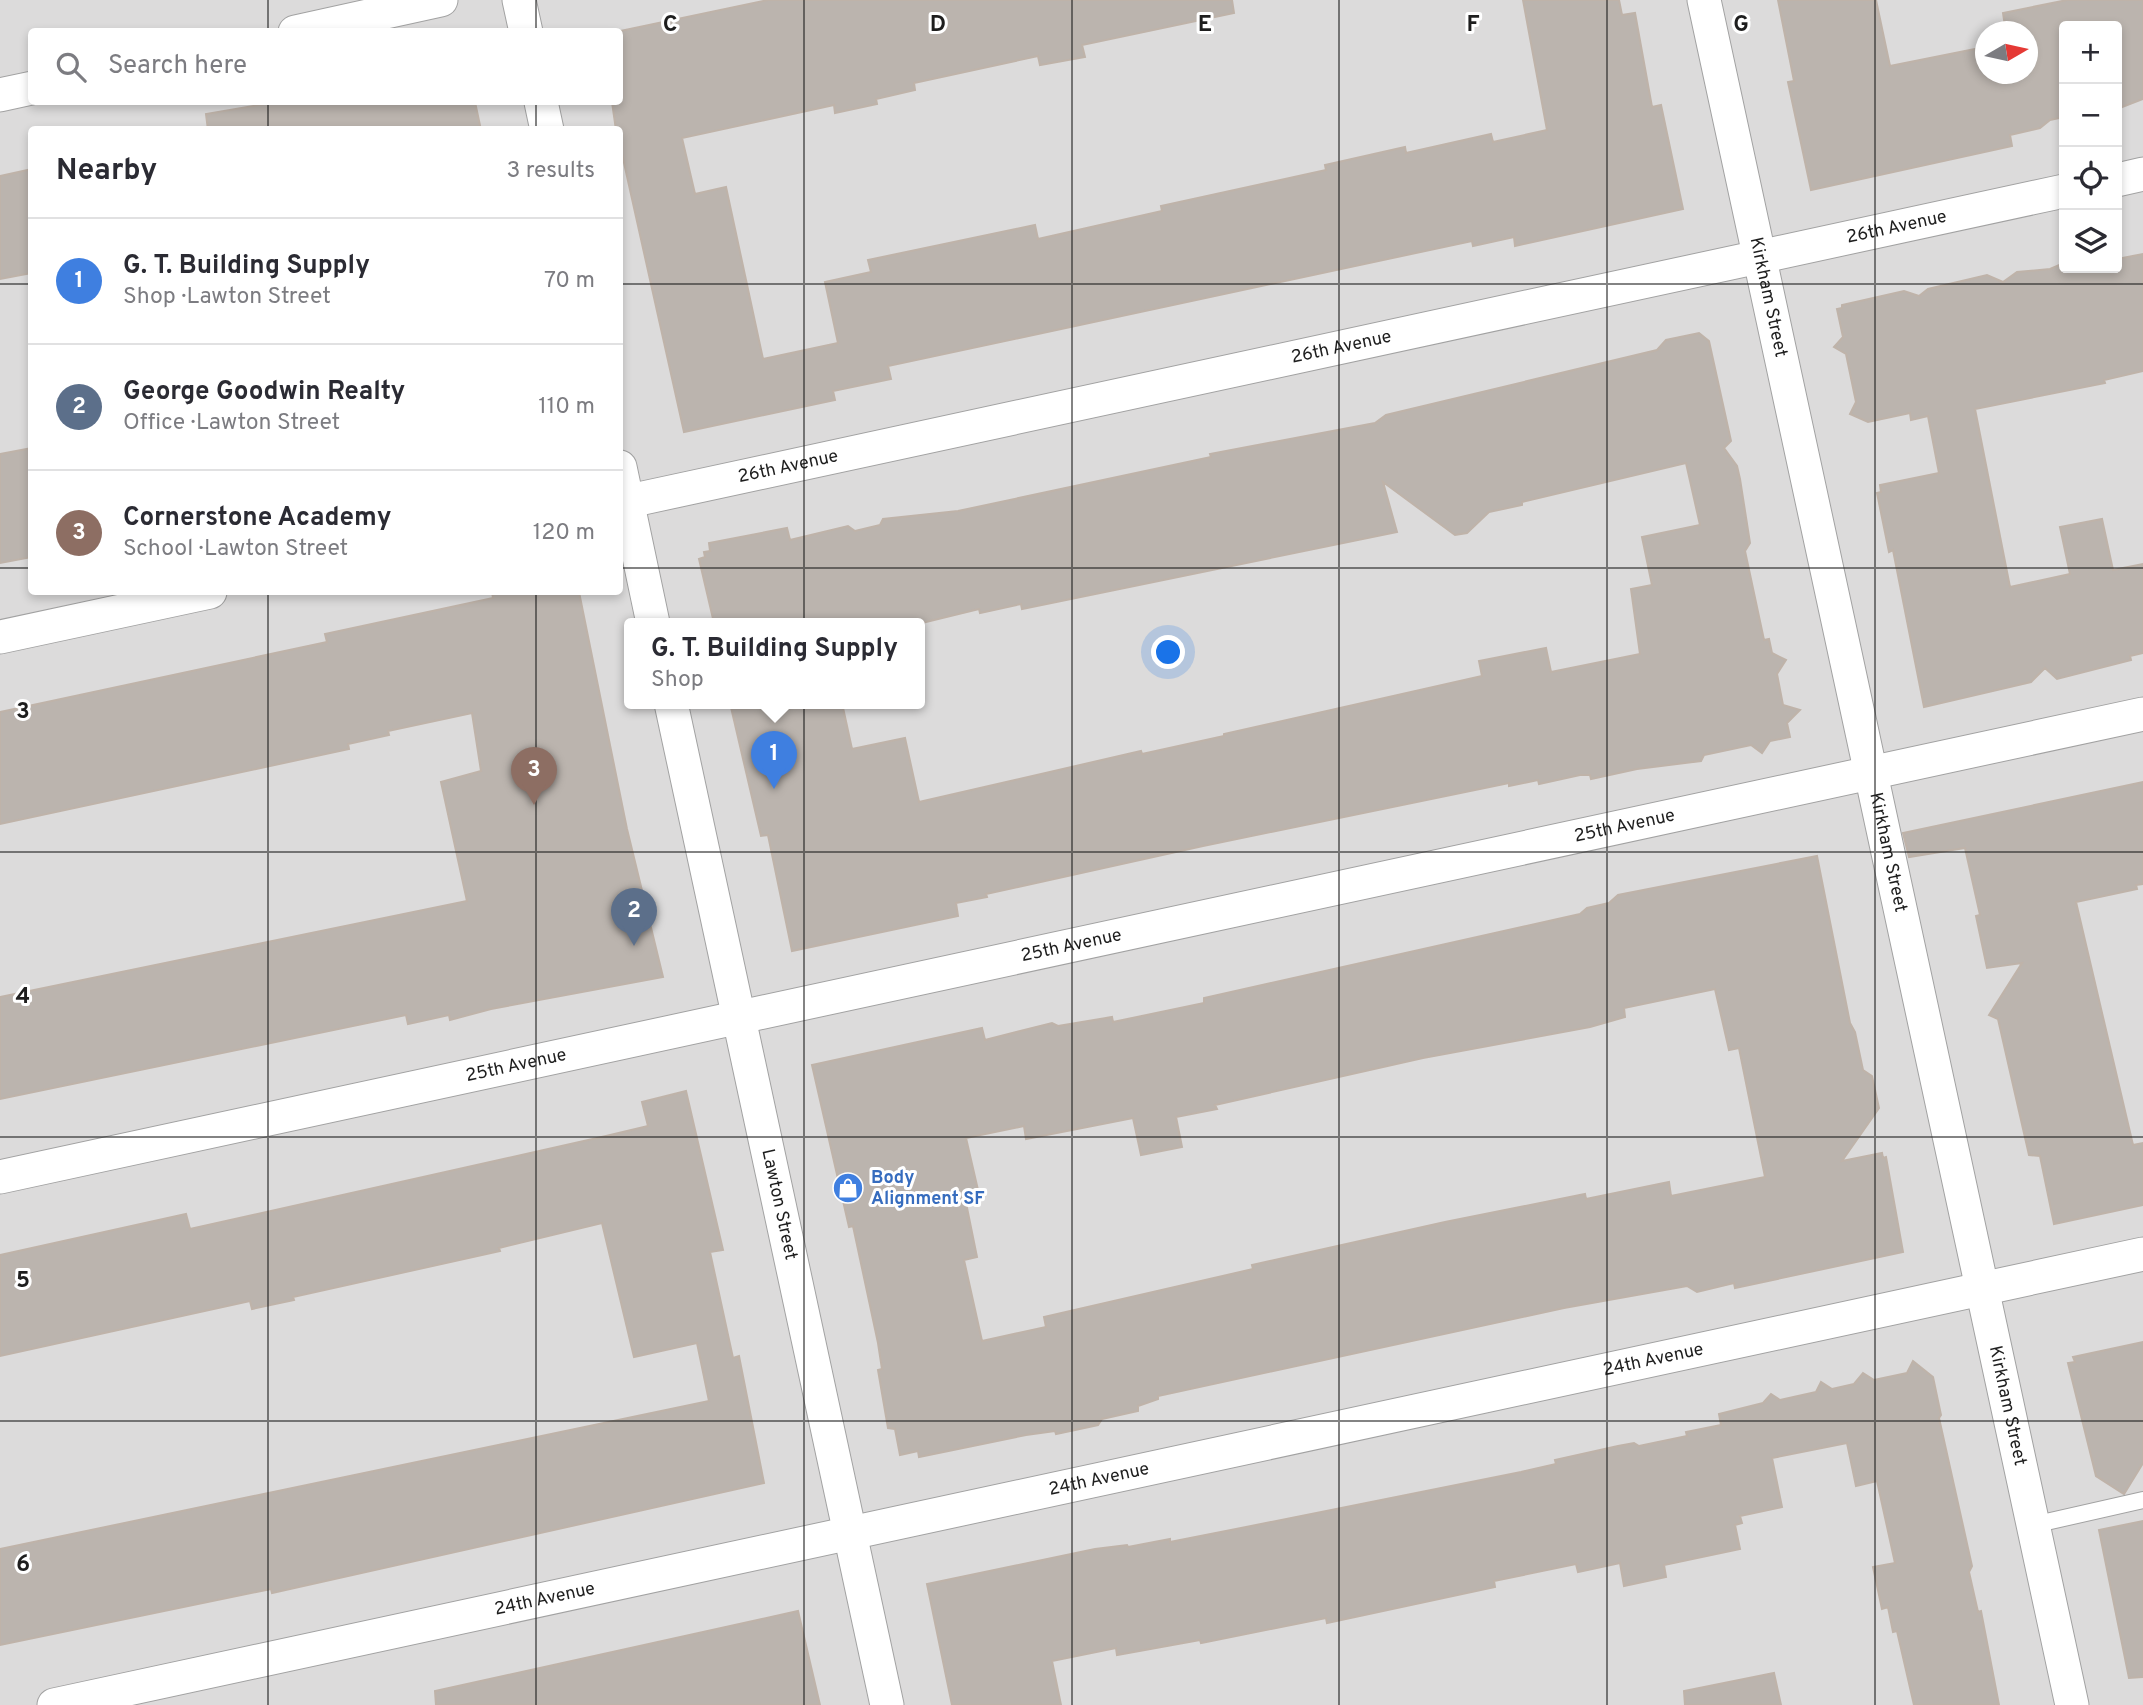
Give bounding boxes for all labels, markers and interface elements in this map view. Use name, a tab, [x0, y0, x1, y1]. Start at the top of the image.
text: C	[663, 11, 677, 40]
text: D	[930, 11, 946, 40]
text: E	[1198, 11, 1212, 40]
text: F	[1466, 11, 1480, 40]
text: G	[1733, 11, 1749, 40]
north arrow	[1975, 21, 2038, 84]
map controls	[2059, 21, 2122, 273]
button: +	[2059, 21, 2122, 84]
search box	[28, 28, 623, 105]
icon: search	[52, 48, 90, 86]
text: Search here	[108, 50, 247, 83]
button: −	[2059, 84, 2122, 147]
button: locate	[2059, 147, 2122, 210]
text: Nearby	[56, 153, 157, 190]
text: 3 results	[506, 157, 595, 186]
street label: 26th Avenue	[1844, 205, 1949, 249]
button: layers	[2059, 210, 2122, 273]
street label: Kirkham Street	[1744, 235, 1792, 359]
text: G. T. Building Supply	[123, 250, 370, 283]
text: 1	[74, 267, 84, 296]
text: 70 m	[544, 267, 595, 296]
text: Shop · Lawton Street	[123, 283, 331, 312]
street label: 26th Avenue	[1289, 325, 1394, 369]
text: George Goodwin Realty	[123, 376, 405, 409]
text: 2	[72, 393, 86, 422]
text: 110 m	[538, 393, 595, 422]
text: Office · Lawton Street	[123, 409, 340, 438]
street label: 26th Avenue	[736, 445, 840, 489]
text: Cornerstone Academy	[123, 502, 391, 535]
text: 3	[72, 519, 86, 548]
text: 120 m	[533, 519, 595, 548]
text: School · Lawton Street	[123, 535, 348, 564]
popup	[624, 618, 925, 709]
text: G. T. Building Supply	[651, 633, 898, 666]
your location	[1151, 635, 1185, 669]
text: Shop	[651, 666, 704, 695]
text: 3	[16, 698, 30, 727]
pin: 1	[751, 731, 797, 789]
pin: 3	[511, 747, 557, 805]
street label: Kirkham Street	[1864, 790, 1912, 914]
street label: 25th Avenue	[1572, 804, 1677, 848]
pin: 2	[611, 888, 657, 946]
street label: 25th Avenue	[1019, 923, 1124, 968]
text: 4	[16, 983, 30, 1012]
street label: 25th Avenue	[464, 1043, 569, 1088]
street label: Lawton Street	[756, 1147, 802, 1262]
place label: Body Alignment SF	[871, 1167, 985, 1211]
shop icon: Body Alignment SF	[831, 1171, 865, 1205]
text: 5	[16, 1267, 30, 1296]
street label: 24th Avenue	[1601, 1338, 1706, 1382]
street label: Kirkham Street	[1983, 1344, 2031, 1468]
street label: 24th Avenue	[1046, 1457, 1151, 1501]
text: 6	[16, 1551, 30, 1580]
street label: 24th Avenue	[492, 1577, 597, 1621]

